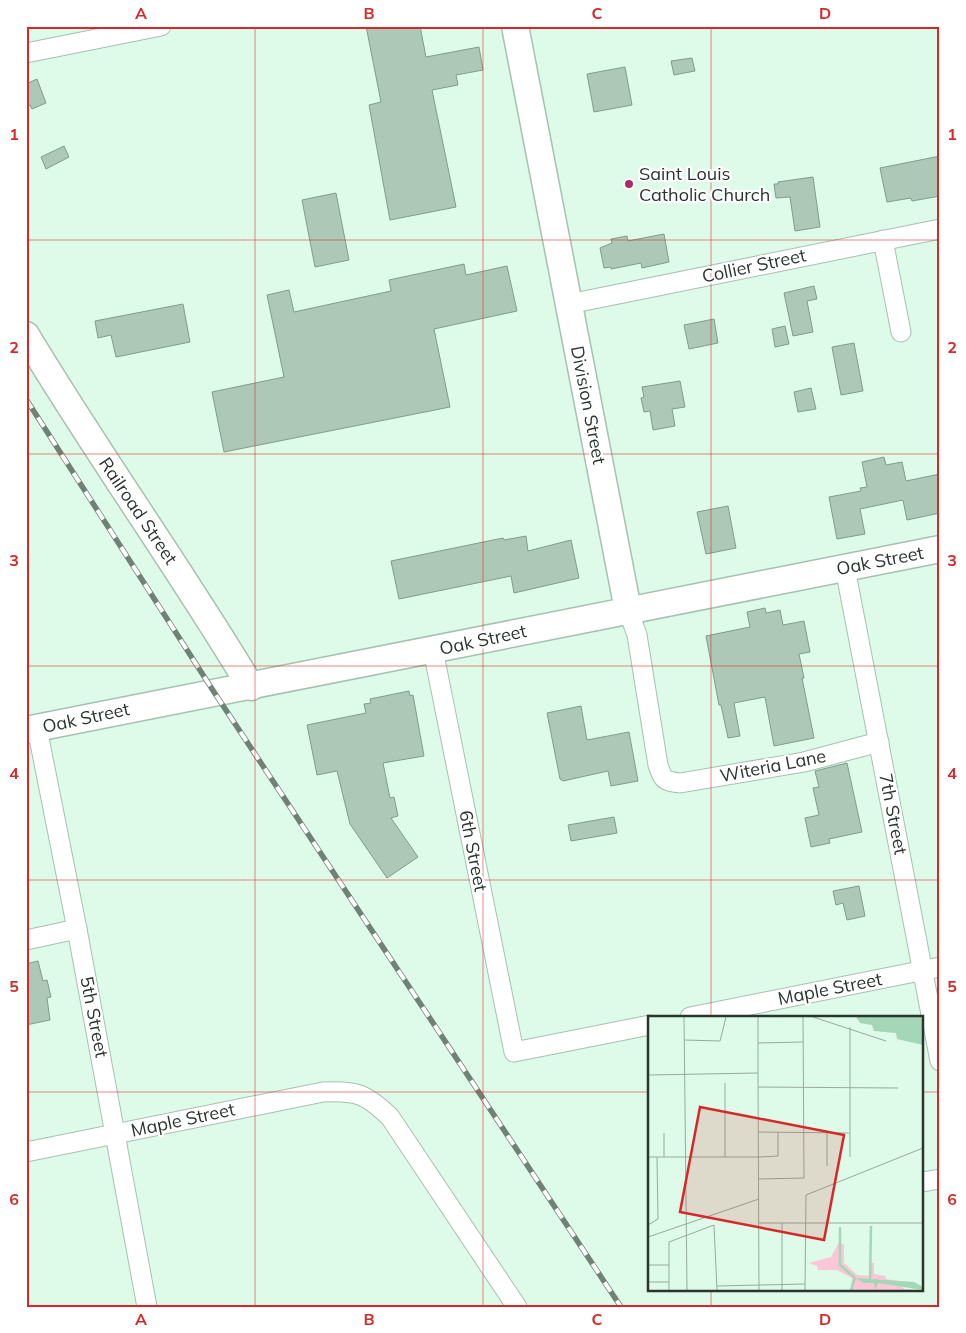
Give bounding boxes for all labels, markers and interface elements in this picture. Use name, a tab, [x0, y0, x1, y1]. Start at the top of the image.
text: A	[135, 3, 147, 23]
text: B	[363, 3, 375, 23]
text: C	[592, 3, 603, 23]
text: D	[819, 3, 831, 23]
text: 1	[9, 124, 19, 144]
text: 1	[947, 124, 957, 144]
place label: Saint Louis Catholic Church	[639, 162, 770, 206]
marker: Saint Louis Catholic Church	[623, 178, 635, 190]
street label: Collier Street	[700, 243, 808, 288]
text: 2	[9, 337, 19, 357]
text: 2	[947, 337, 957, 357]
street label: Division Street	[566, 344, 611, 466]
street label: Railroad Street	[94, 453, 183, 569]
street label: Oak Street	[834, 541, 926, 580]
text: 3	[9, 550, 19, 570]
text: 3	[947, 550, 957, 570]
street label: Oak Street	[437, 619, 529, 660]
street label: Oak Street	[40, 697, 132, 738]
street label: Witeria Lane	[718, 744, 828, 787]
text: 4	[9, 763, 19, 783]
text: 4	[947, 763, 957, 783]
street label: 7th Street	[874, 771, 913, 856]
street label: 6th Street	[454, 808, 493, 893]
street label: Maple Street	[776, 967, 884, 1010]
street label: 5th Street	[75, 974, 114, 1059]
text: 5	[9, 976, 19, 996]
text: 5	[947, 976, 957, 996]
inset map	[648, 1016, 924, 1290]
street label: Maple Street	[129, 1097, 237, 1142]
text: 6	[9, 1189, 19, 1209]
text: 6	[947, 1189, 957, 1209]
text: A	[135, 1309, 147, 1329]
text: B	[363, 1309, 375, 1329]
text: C	[592, 1309, 603, 1329]
text: D	[819, 1309, 831, 1329]

